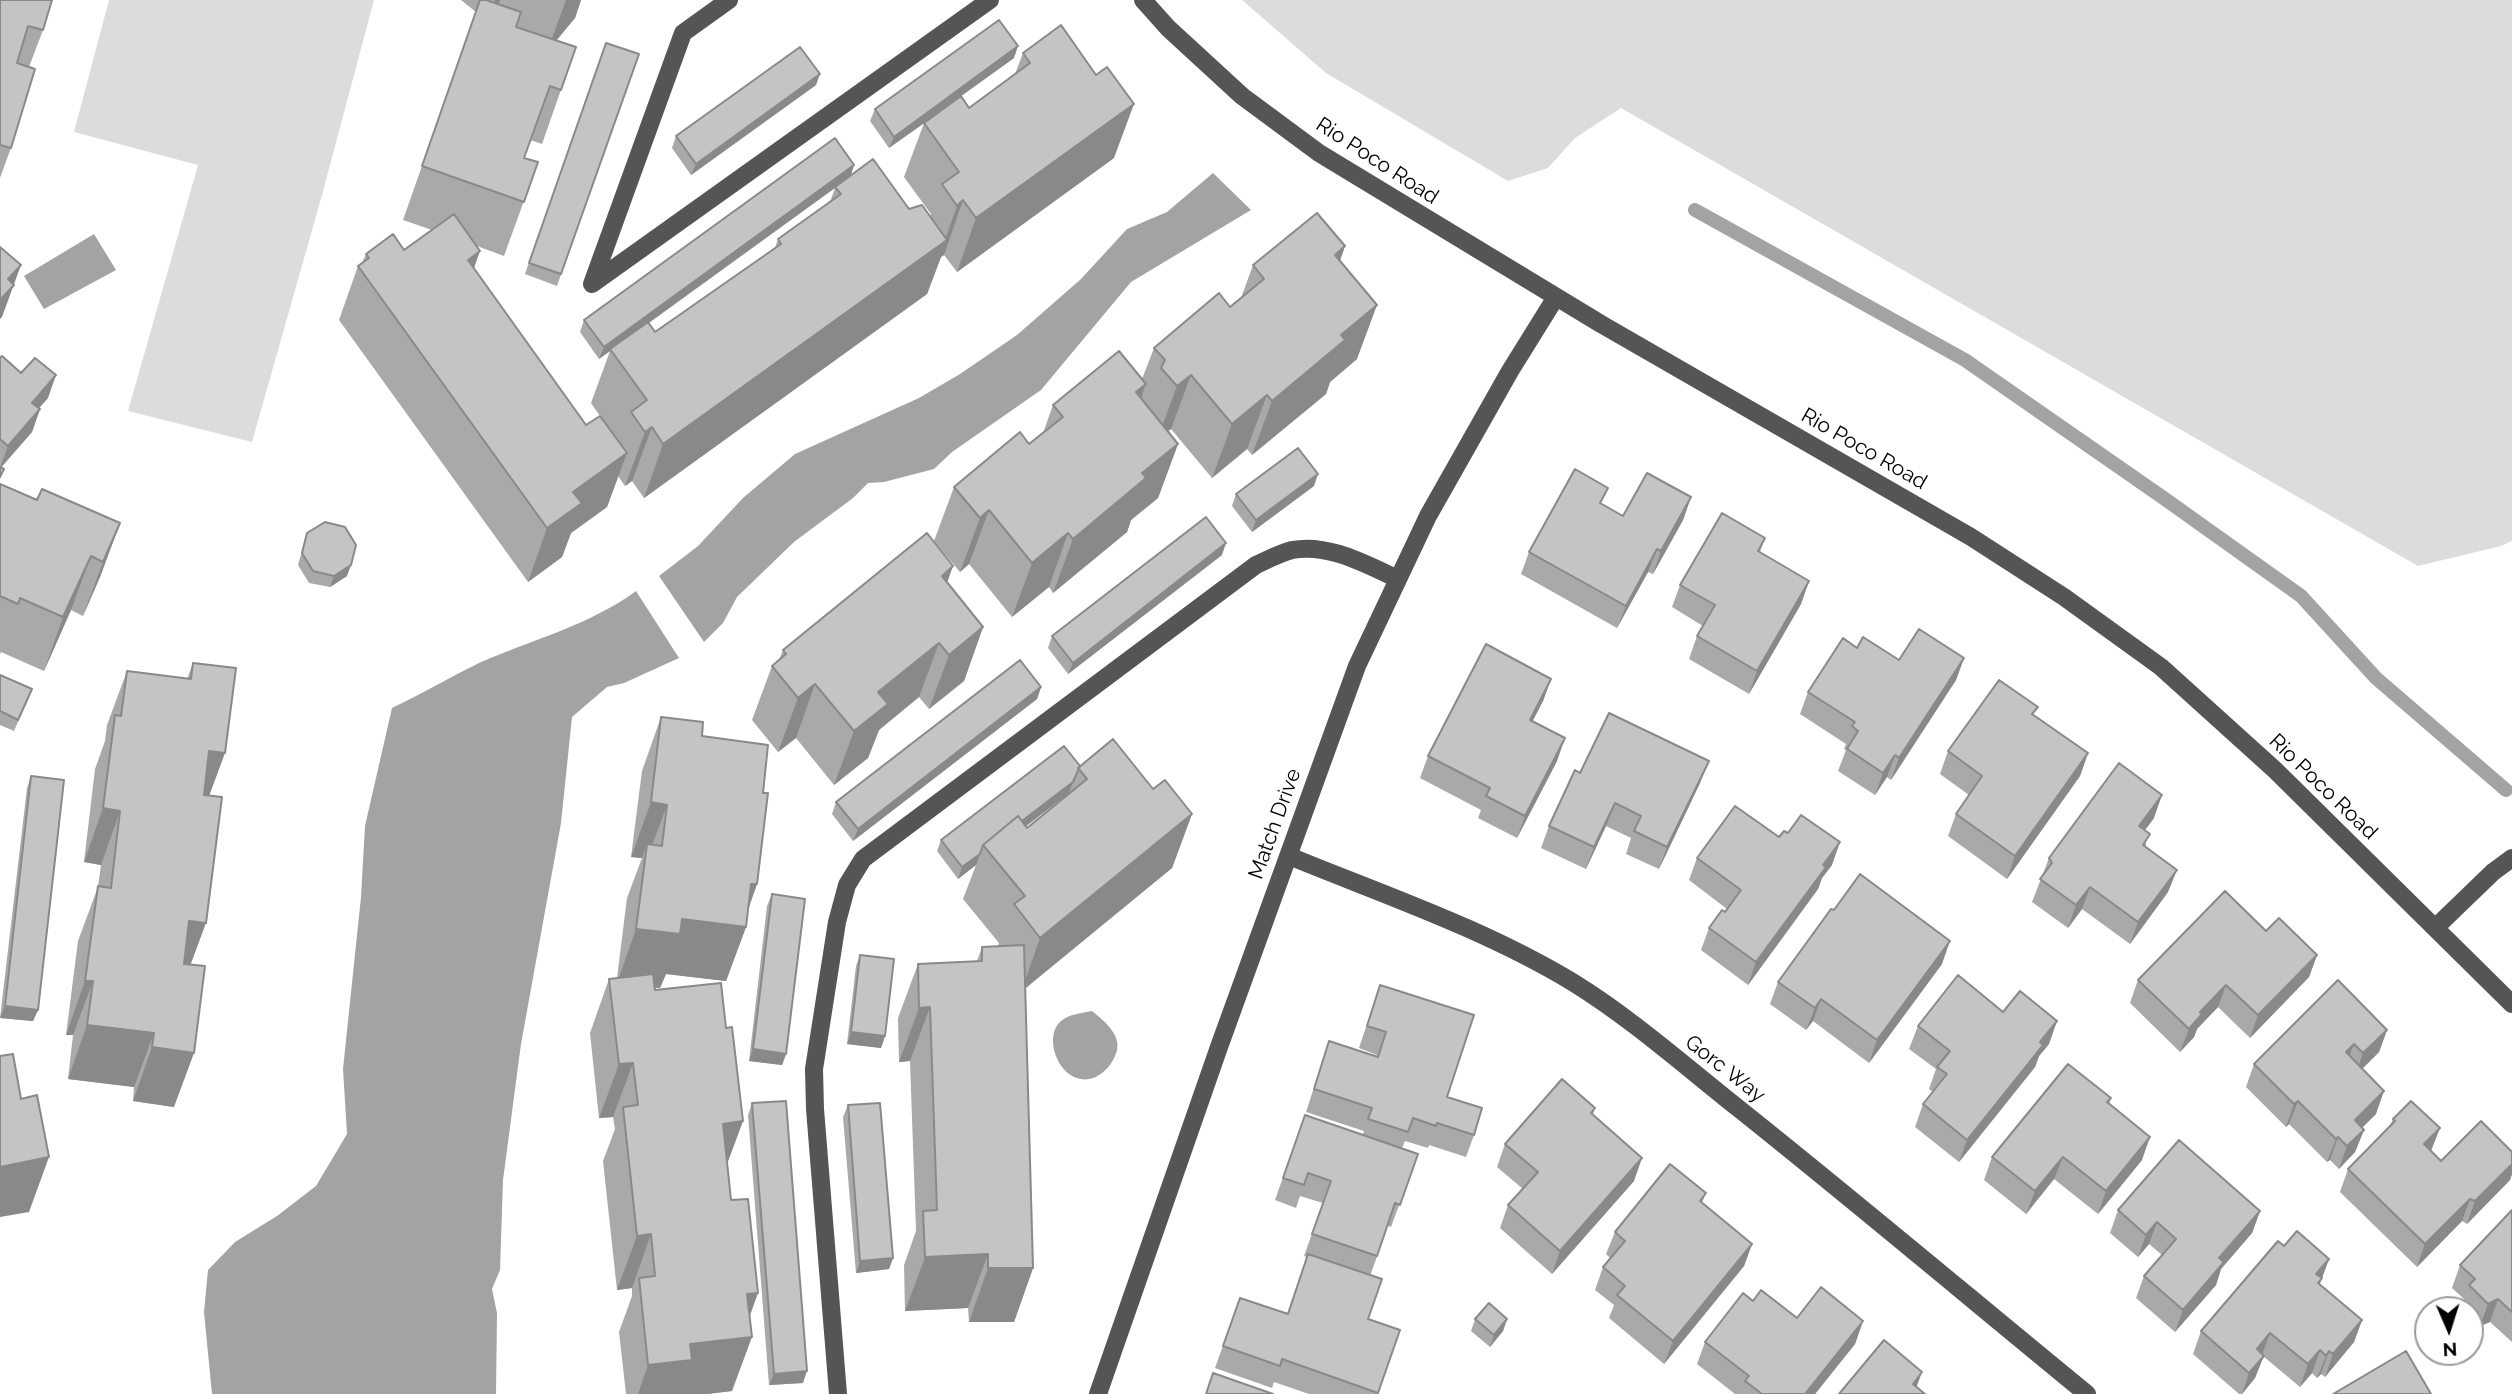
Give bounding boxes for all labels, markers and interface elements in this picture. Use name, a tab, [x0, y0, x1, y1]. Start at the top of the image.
street label: Rio Poco Road	[1311, 112, 1443, 210]
street label: Rio Poco Road	[1797, 403, 1931, 495]
street label: Rio Poco Road	[2264, 729, 2382, 845]
street label: Match Drive	[1243, 765, 1307, 883]
street label: Gorc Way	[1680, 1030, 1770, 1108]
north arrow	[2414, 1296, 2484, 1366]
text: N	[2442, 1339, 2458, 1361]

